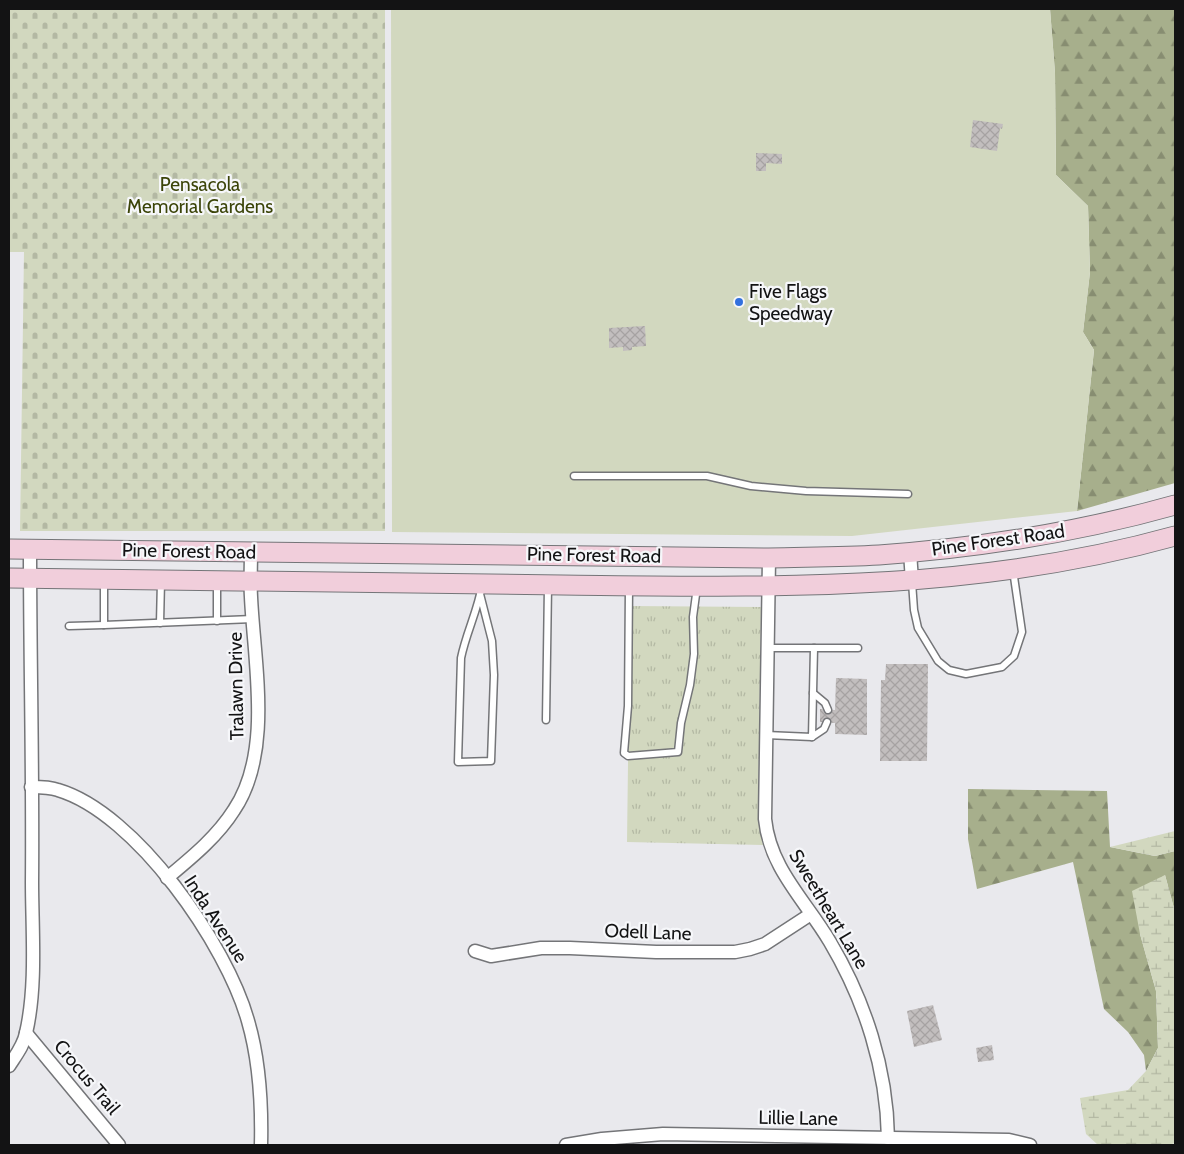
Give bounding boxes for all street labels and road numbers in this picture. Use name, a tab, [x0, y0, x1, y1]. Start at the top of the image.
street label: Pine Forest Road	[930, 519, 1066, 561]
street label: Pine Forest Road	[122, 538, 256, 564]
street label: Pine Forest Road	[527, 542, 661, 568]
street label: Tralawn Drive	[224, 631, 248, 740]
street label: Sweetheart Lane	[784, 845, 874, 973]
street label: Inda Avenue	[179, 871, 253, 967]
street label: Odell Lane	[604, 919, 692, 945]
street label: Crocus Trail	[49, 1035, 125, 1119]
street label: Lillie Lane	[758, 1106, 838, 1130]

